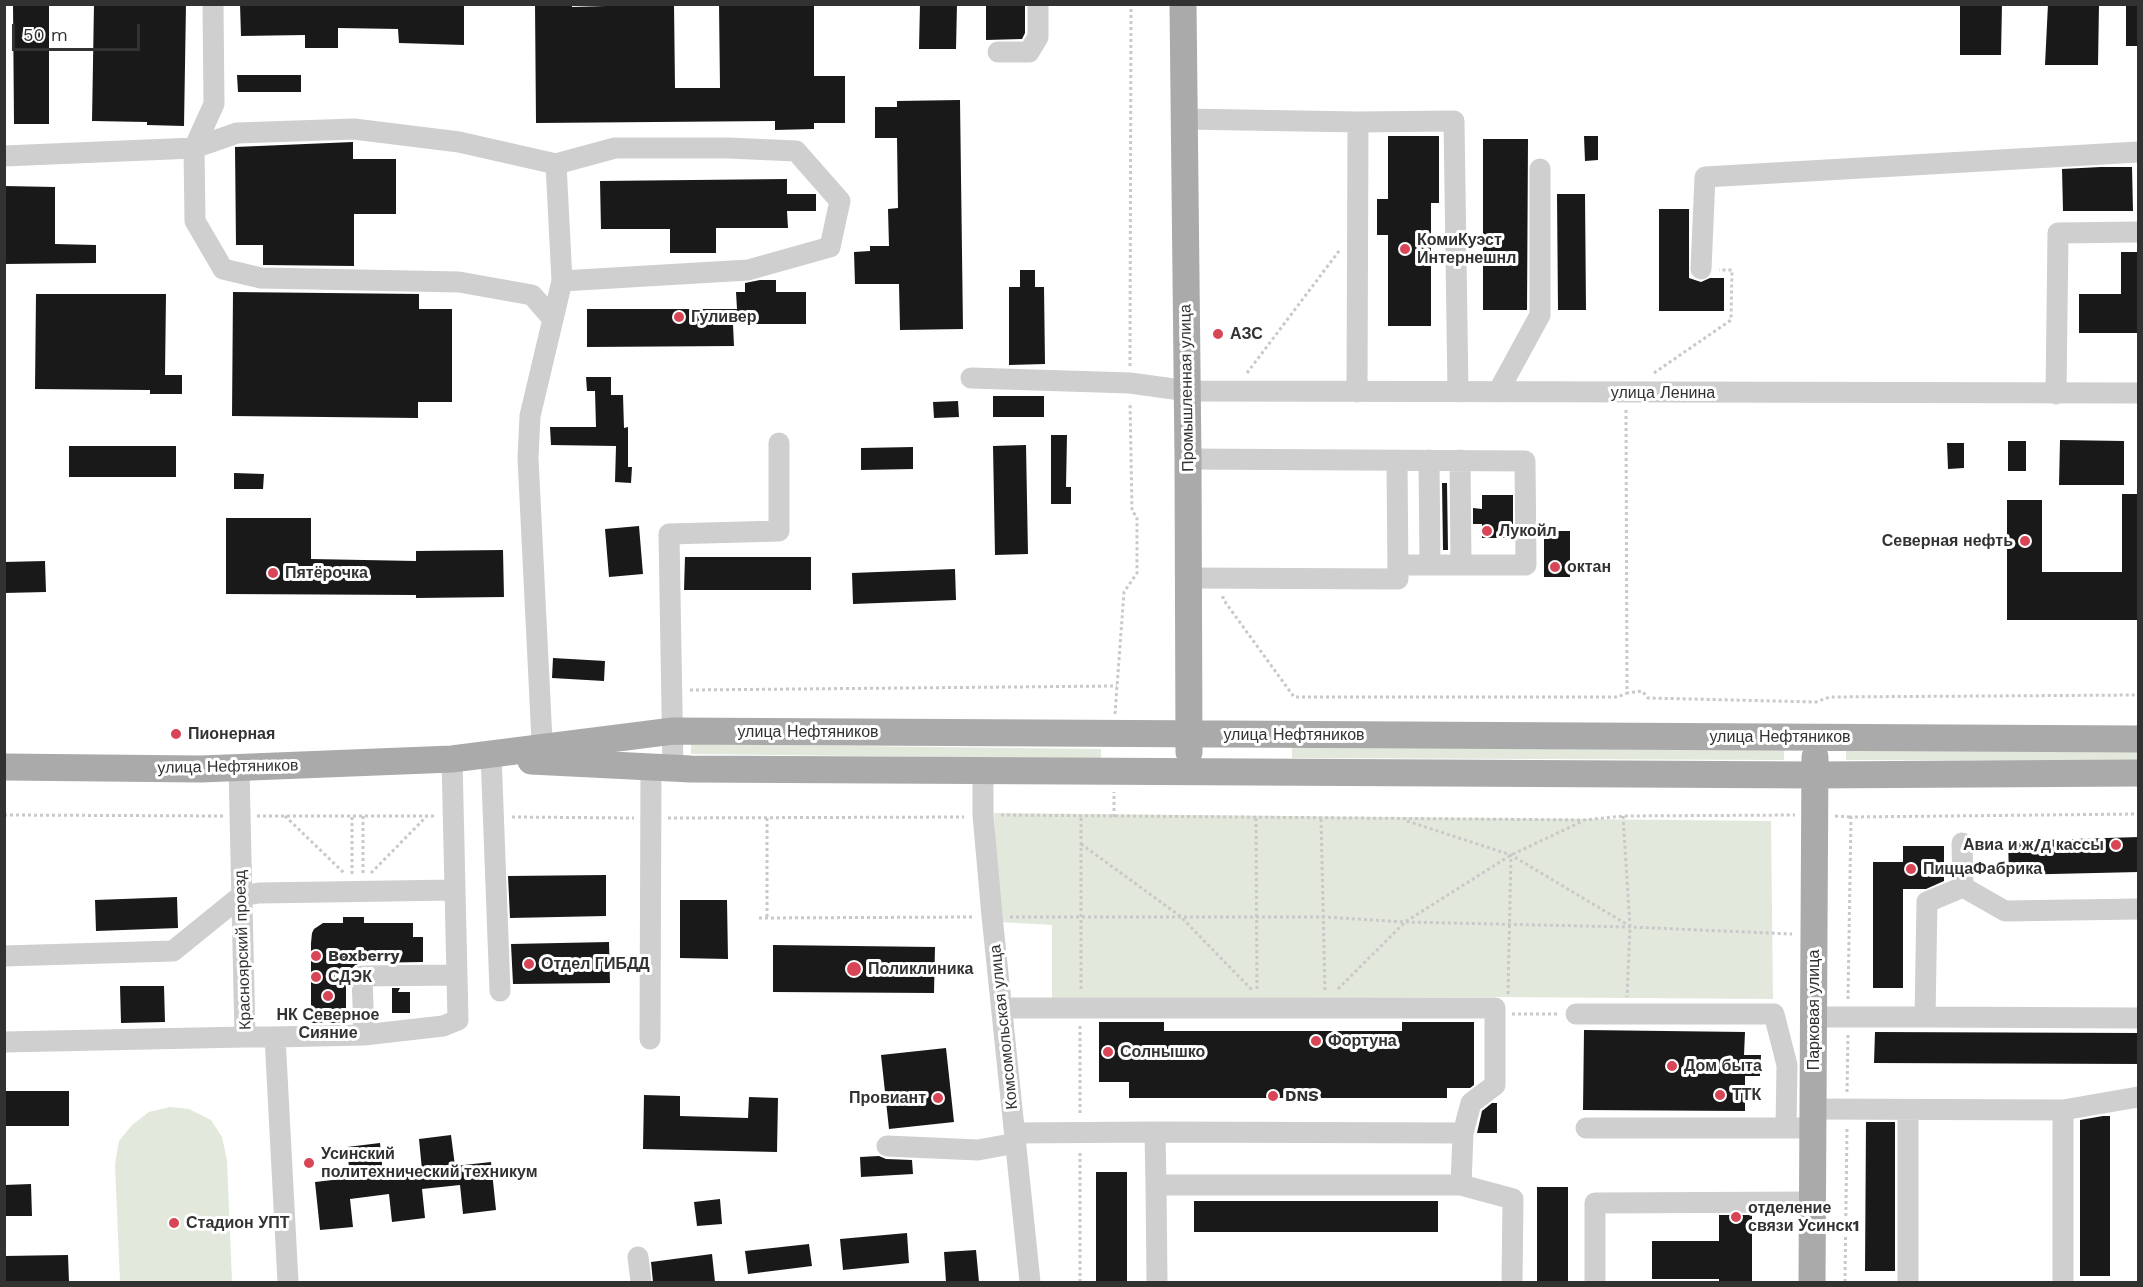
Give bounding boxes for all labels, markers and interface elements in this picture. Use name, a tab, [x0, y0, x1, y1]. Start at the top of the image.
scale bar	[15, 12, 142, 50]
text: 50 m	[23, 24, 68, 45]
place label: КомиКуэст Интернешнл	[1417, 230, 1516, 268]
marker: КомиКуэст Интернешнл	[1398, 242, 1412, 256]
street label: Промышленная улица	[1176, 304, 1198, 472]
place label: Гуливер	[691, 307, 756, 327]
marker: Гуливер	[672, 310, 686, 324]
place label: АЗС	[1230, 324, 1263, 344]
marker: АЗС	[1211, 327, 1225, 341]
street label: улица Ленина	[1611, 383, 1715, 403]
place label: Лукойл	[1499, 521, 1557, 541]
marker: Лукойл	[1480, 524, 1494, 538]
place label: Северная нефть	[1882, 531, 2013, 551]
marker: Северная нефть	[2018, 534, 2032, 548]
place label: октан	[1567, 557, 1611, 577]
marker: октан	[1548, 560, 1562, 574]
place label: Пятёрочка	[285, 563, 368, 583]
marker: Пятёрочка	[266, 566, 280, 580]
street label: улица Нефтяников	[737, 722, 879, 742]
place label: Пионерная	[188, 724, 275, 744]
street label: улица Нефтяников	[1223, 725, 1365, 745]
marker: Пионерная	[169, 727, 183, 741]
street label: улица Нефтяников	[1709, 727, 1851, 747]
street label: улица Нефтяников	[157, 756, 299, 778]
place label: Авиа и ж/д кассы	[1963, 835, 2104, 855]
marker: Авиа и ж/д кассы	[2109, 838, 2123, 852]
place label: ПиццаФабрика	[1923, 859, 2042, 879]
marker: ПиццаФабрика	[1904, 862, 1918, 876]
street label: Красноярский проезд	[231, 870, 255, 1030]
street label: Комсомольская улица	[986, 944, 1022, 1110]
place label: Boxberry	[328, 946, 400, 966]
marker: Boxberry	[309, 949, 323, 963]
street label: Парковая улица	[1804, 950, 1824, 1070]
place label: Отдел ГИБДД	[541, 954, 650, 974]
marker: Отдел ГИБДД	[522, 957, 536, 971]
place label: Поликлиника	[868, 959, 973, 979]
marker: Поликлиника	[845, 960, 863, 978]
place label: СДЭК	[328, 967, 372, 987]
marker: СДЭК	[309, 970, 323, 984]
marker: НК Северное Сияние	[321, 989, 335, 1003]
place label: НК Северное Сияние	[277, 1005, 379, 1043]
place label: Фортуна	[1328, 1031, 1397, 1051]
marker: Фортуна	[1309, 1034, 1323, 1048]
place label: Солнышко	[1120, 1042, 1205, 1062]
marker: Солнышко	[1101, 1045, 1115, 1059]
place label: Дом быта	[1684, 1056, 1762, 1076]
marker: Дом быта	[1665, 1059, 1679, 1073]
place label: ТТК	[1732, 1085, 1761, 1105]
place label: DNS	[1285, 1086, 1319, 1106]
place label: Провиант	[849, 1088, 926, 1108]
marker: ТТК	[1713, 1088, 1727, 1102]
marker: DNS	[1266, 1089, 1280, 1103]
marker: Провиант	[931, 1091, 945, 1105]
place label: Усинский политехнический техникум	[321, 1144, 538, 1182]
marker: Усинский политехнический техникум	[302, 1156, 316, 1170]
place label: отделение связи Усинск1	[1748, 1198, 1859, 1236]
marker: отделение связи Усинск1	[1729, 1210, 1743, 1224]
place label: Стадион УПТ	[186, 1213, 290, 1233]
marker: Стадион УПТ	[167, 1216, 181, 1230]

